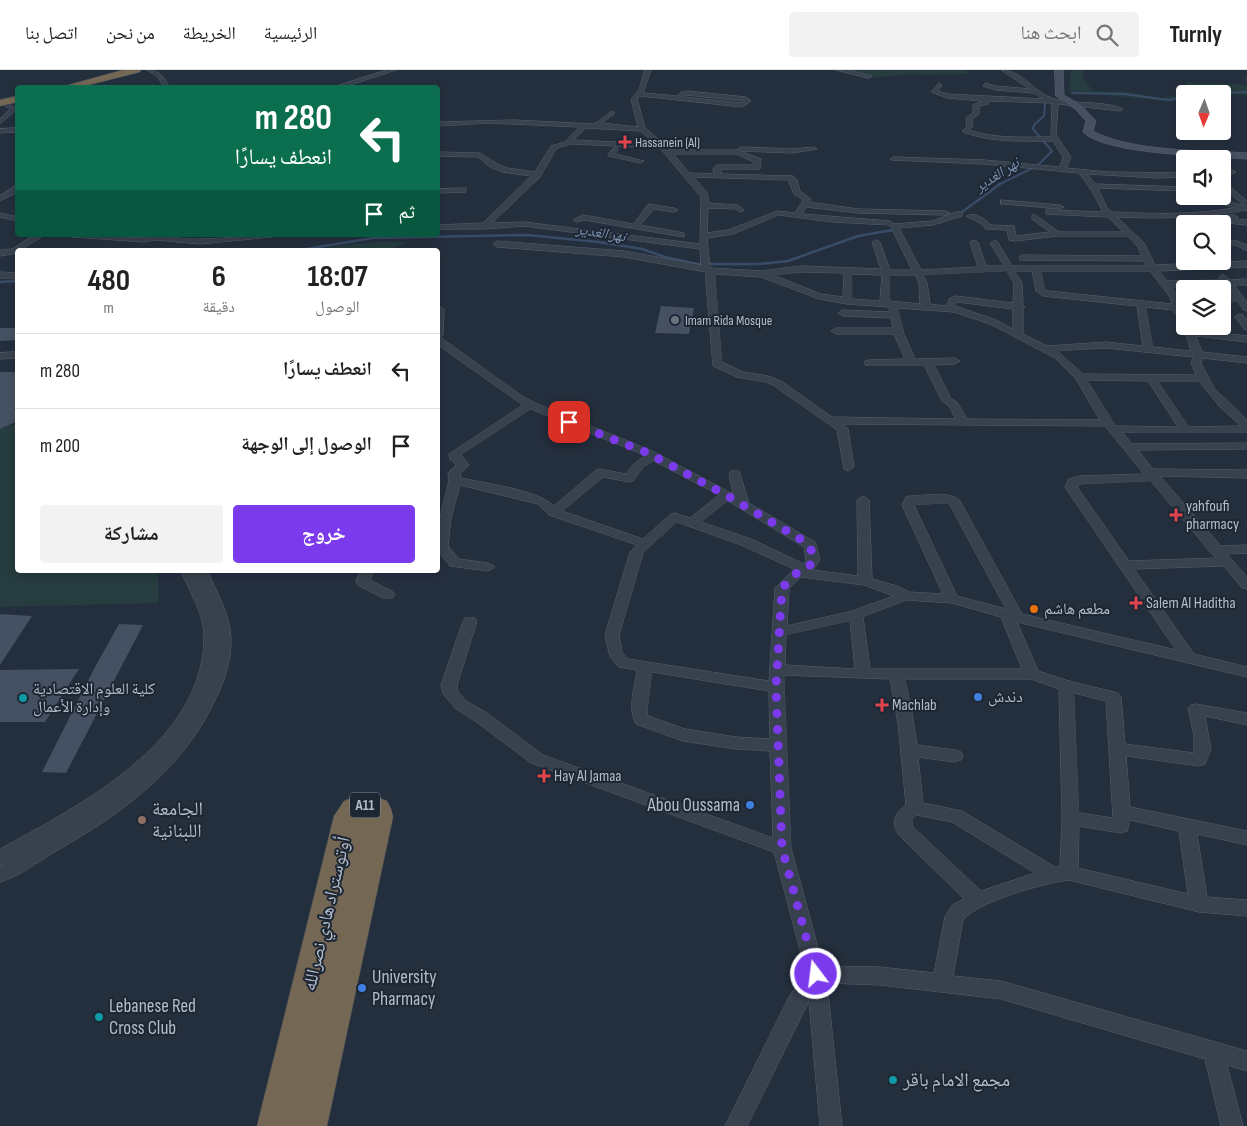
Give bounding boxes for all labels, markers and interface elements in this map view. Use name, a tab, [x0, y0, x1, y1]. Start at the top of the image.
search box	[789, 12, 1139, 57]
text: Turnly	[1169, 20, 1222, 49]
icon: search	[1093, 21, 1121, 49]
text: ابحث هنا	[1020, 22, 1081, 45]
text: اتصل بنا	[25, 23, 78, 44]
text: من نحن	[106, 23, 155, 44]
text: الخريطة	[183, 23, 236, 44]
text: الرئيسية	[264, 23, 317, 44]
north arrow	[1176, 85, 1231, 140]
map controls	[1176, 85, 1231, 335]
text: 280 m	[255, 97, 332, 140]
icon: left	[350, 105, 415, 170]
place label: Hassanein (Al)	[635, 134, 700, 151]
marker: Hassanein (Al)	[619, 136, 631, 148]
text: انعطف يسارًا	[235, 144, 332, 171]
button: sound	[1176, 150, 1231, 205]
water label: نهر الغدير	[970, 152, 1025, 197]
icon: arrive	[360, 200, 388, 228]
text: ثم	[398, 201, 415, 224]
button: search	[1176, 215, 1231, 270]
water label: نهر الغدير	[574, 220, 630, 247]
text: 6	[212, 259, 226, 295]
text: 18:07	[308, 259, 367, 295]
text: 480	[88, 263, 130, 299]
button: layers	[1176, 280, 1231, 335]
text: دقيقة	[202, 298, 235, 317]
text: الوصول	[315, 298, 360, 317]
text: m	[104, 299, 114, 318]
place label: Imam Rida Mosque	[685, 312, 772, 329]
marker: Imam Rida Mosque	[669, 314, 681, 326]
icon: left	[387, 357, 415, 385]
text: انعطف يسارًا	[283, 358, 372, 381]
text: 280 m	[40, 360, 80, 383]
pin	[548, 401, 590, 443]
icon: arrive	[555, 408, 583, 436]
icon: arrive	[387, 432, 415, 460]
text: الوصول إلى الوجهة	[241, 433, 372, 456]
text: 200 m	[40, 435, 80, 458]
place label: yahfoufi pharmacy	[1186, 497, 1239, 534]
button: مشاركة	[40, 505, 223, 563]
button: خروج	[233, 505, 415, 563]
marker: yahfoufi pharmacy	[1170, 509, 1182, 521]
place label: Salem Al Haditha	[1146, 594, 1236, 613]
marker: Salem Al Haditha	[1130, 597, 1142, 609]
place label: مطعم هاشم	[1044, 600, 1110, 619]
marker: مطعم هاشم	[1028, 603, 1040, 615]
place label: كلية العلوم الاقتصادية وإدارة الأعمال	[33, 680, 155, 717]
place label: دندش	[988, 688, 1023, 707]
marker: دندش	[972, 691, 984, 703]
marker: كلية العلوم الاقتصادية وإدارة الأعمال	[17, 692, 29, 704]
place label: Machlab	[892, 696, 937, 715]
marker: Machlab	[876, 699, 888, 711]
place label: Hay Al Jamaa	[554, 767, 622, 786]
marker: Hay Al Jamaa	[538, 770, 550, 782]
road number: A11	[350, 792, 380, 818]
place label: Abou Oussama	[646, 794, 740, 817]
place label: الجامعة اللبنانية	[152, 798, 203, 843]
marker: Abou Oussama	[744, 799, 756, 811]
marker: الجامعة اللبنانية	[136, 814, 148, 826]
street label: أوتوستراد هادي نصرالله	[297, 834, 359, 994]
position arrow	[789, 947, 841, 999]
place label: University Pharmacy	[372, 966, 437, 1011]
marker: University Pharmacy	[356, 982, 368, 994]
place label: Lebanese Red Cross Club	[109, 995, 196, 1040]
marker: Lebanese Red Cross Club	[93, 1011, 105, 1023]
place label: مجمع الامام باقر	[902, 1069, 1010, 1093]
marker: مجمع الامام باقر	[887, 1074, 899, 1086]

